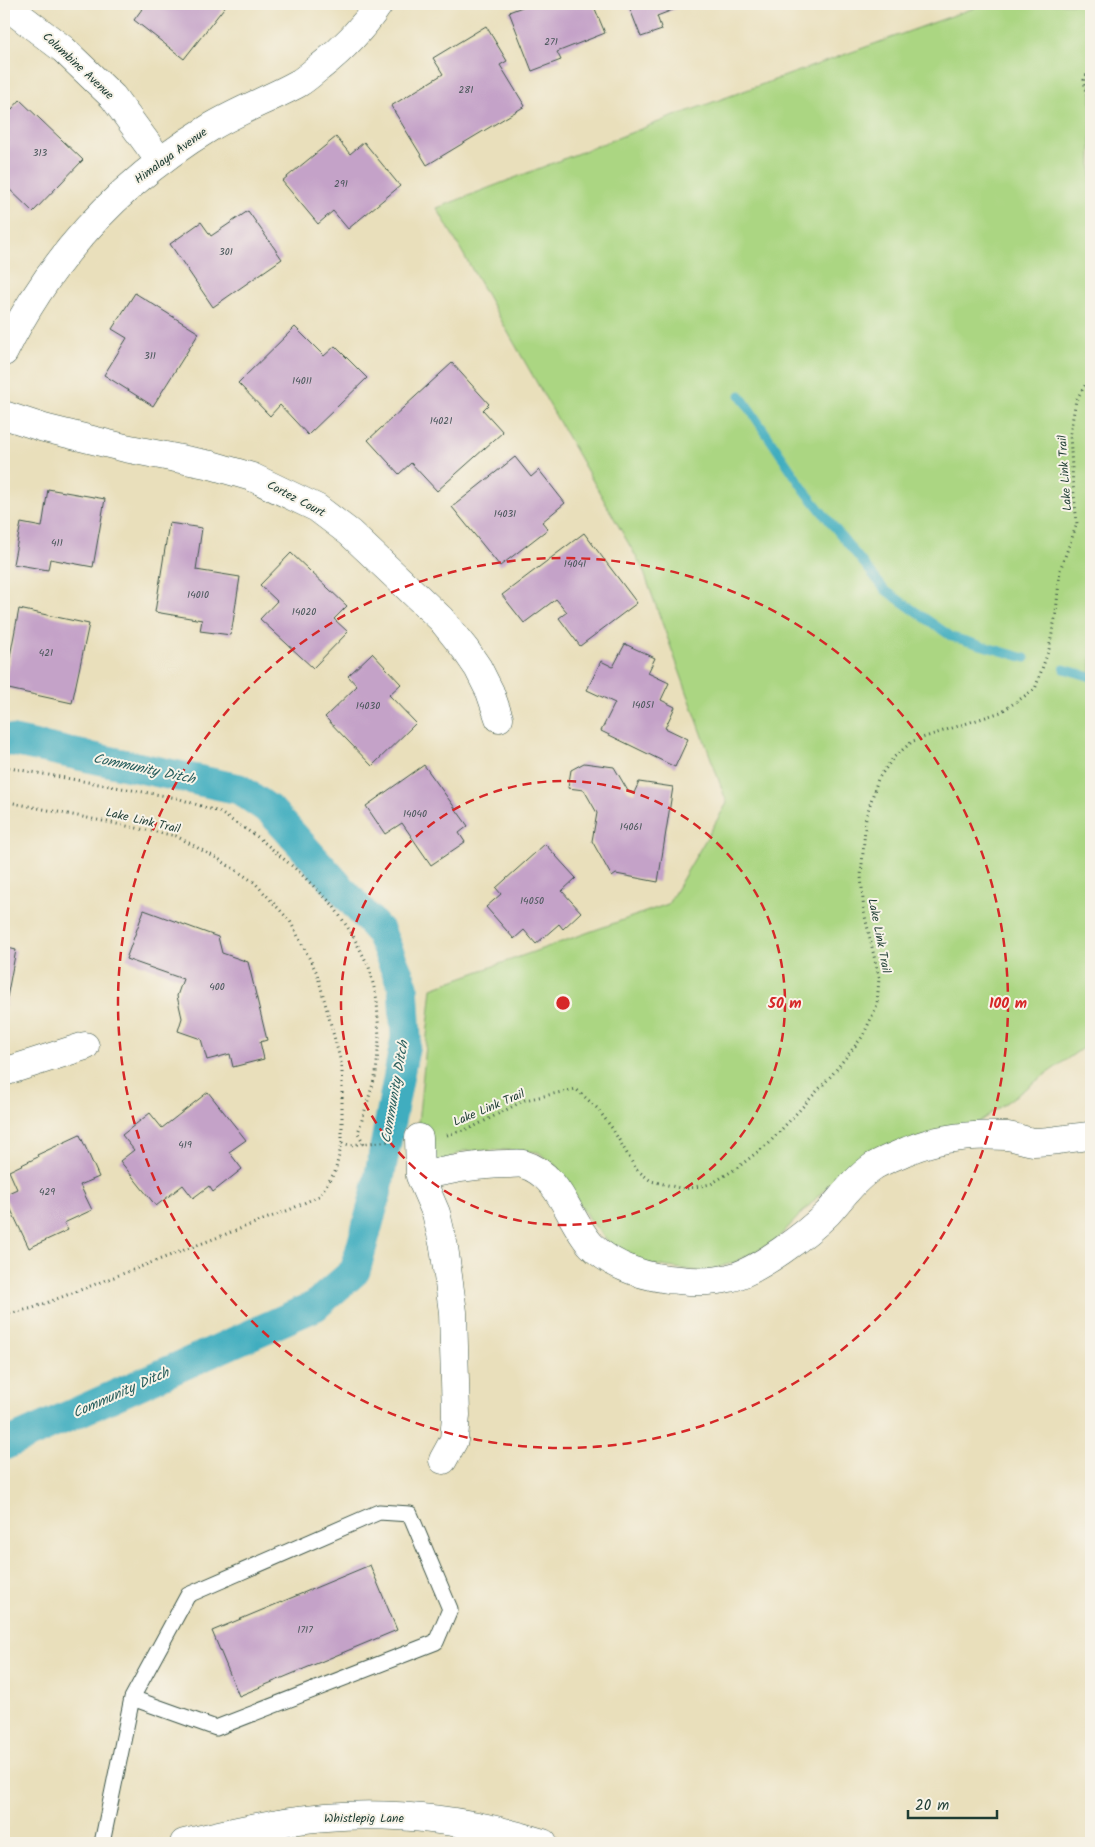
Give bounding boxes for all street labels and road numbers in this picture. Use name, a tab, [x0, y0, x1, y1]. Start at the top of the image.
street label: Columbine Avenue	[38, 28, 119, 105]
street label: Himalaya Avenue	[131, 123, 212, 189]
street label: Lake Link Trail	[1053, 434, 1077, 512]
street label: Cortez Court	[263, 476, 329, 523]
street label: Lake Link Trail	[104, 803, 182, 839]
street label: Lake Link Trail	[862, 897, 896, 975]
street label: Lake Link Trail	[450, 1084, 528, 1132]
street label: Whistlepig Lane	[324, 1809, 405, 1828]

